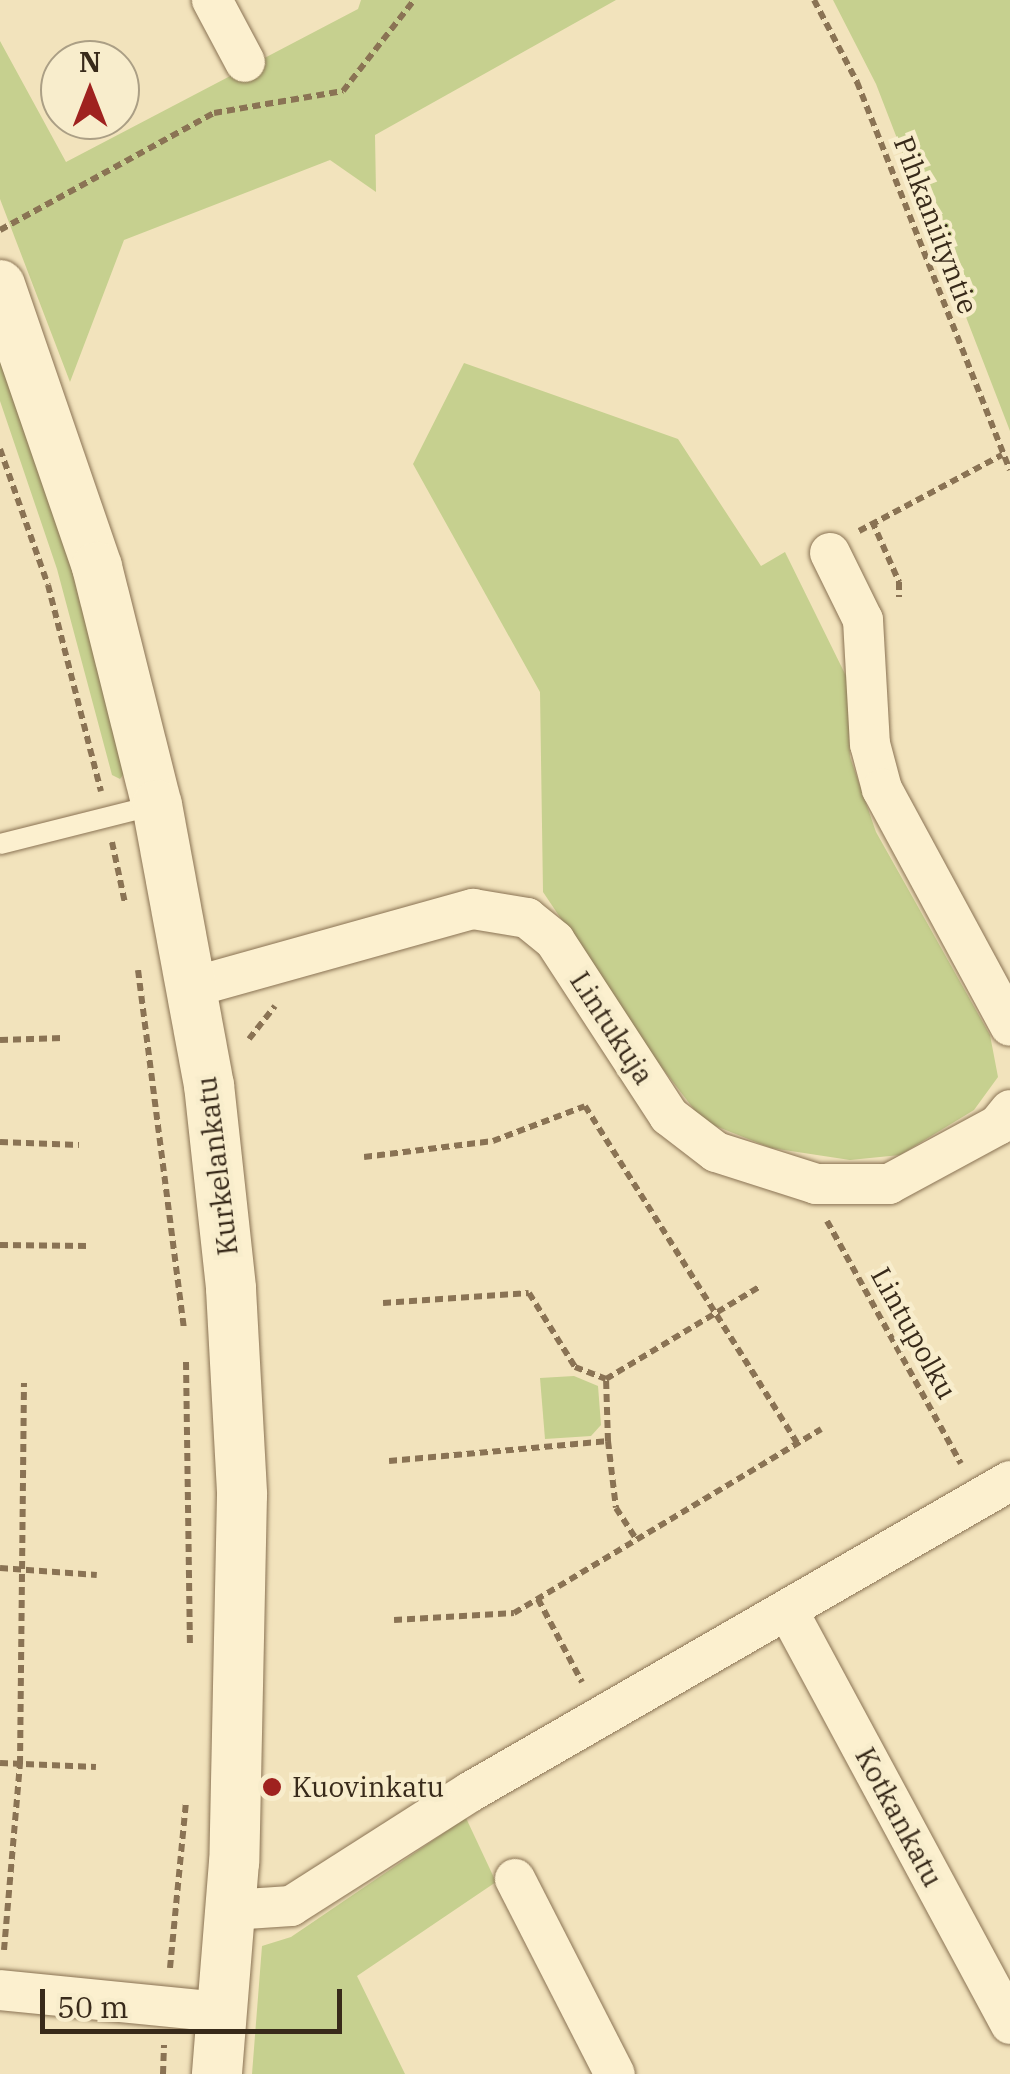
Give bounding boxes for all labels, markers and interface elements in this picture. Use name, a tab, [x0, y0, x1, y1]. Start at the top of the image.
north arrow	[40, 40, 140, 140]
text: N	[79, 43, 101, 80]
street label: Pihkaniityntie	[887, 132, 985, 318]
street label: Lintukuja	[563, 965, 661, 1091]
street label: Kurkelankatu	[189, 1075, 245, 1257]
street label: Lintupolku	[864, 1261, 964, 1405]
street label: Kotkankatu	[848, 1742, 950, 1892]
place label: Kuovinkatu	[292, 1770, 444, 1804]
marker: Kuovinkatu	[261, 1776, 283, 1798]
scale bar	[45, 1969, 348, 2031]
text: 50 m	[57, 1987, 129, 2026]

